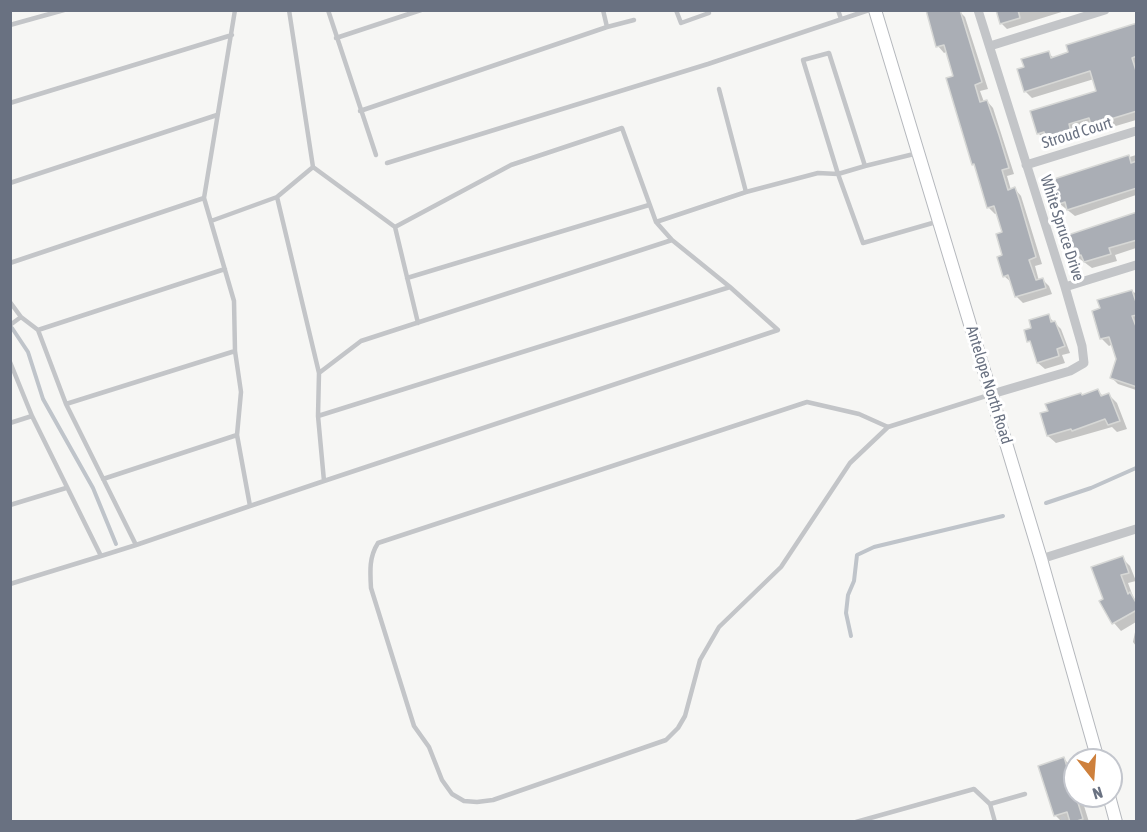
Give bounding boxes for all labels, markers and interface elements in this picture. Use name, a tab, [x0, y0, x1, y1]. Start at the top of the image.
street label: Stroud Court	[1039, 113, 1115, 153]
street label: White Spruce Drive	[1036, 173, 1088, 283]
street label: Antelope North Road	[962, 324, 1016, 446]
north arrow	[1063, 748, 1123, 808]
text: N	[1091, 783, 1105, 803]

